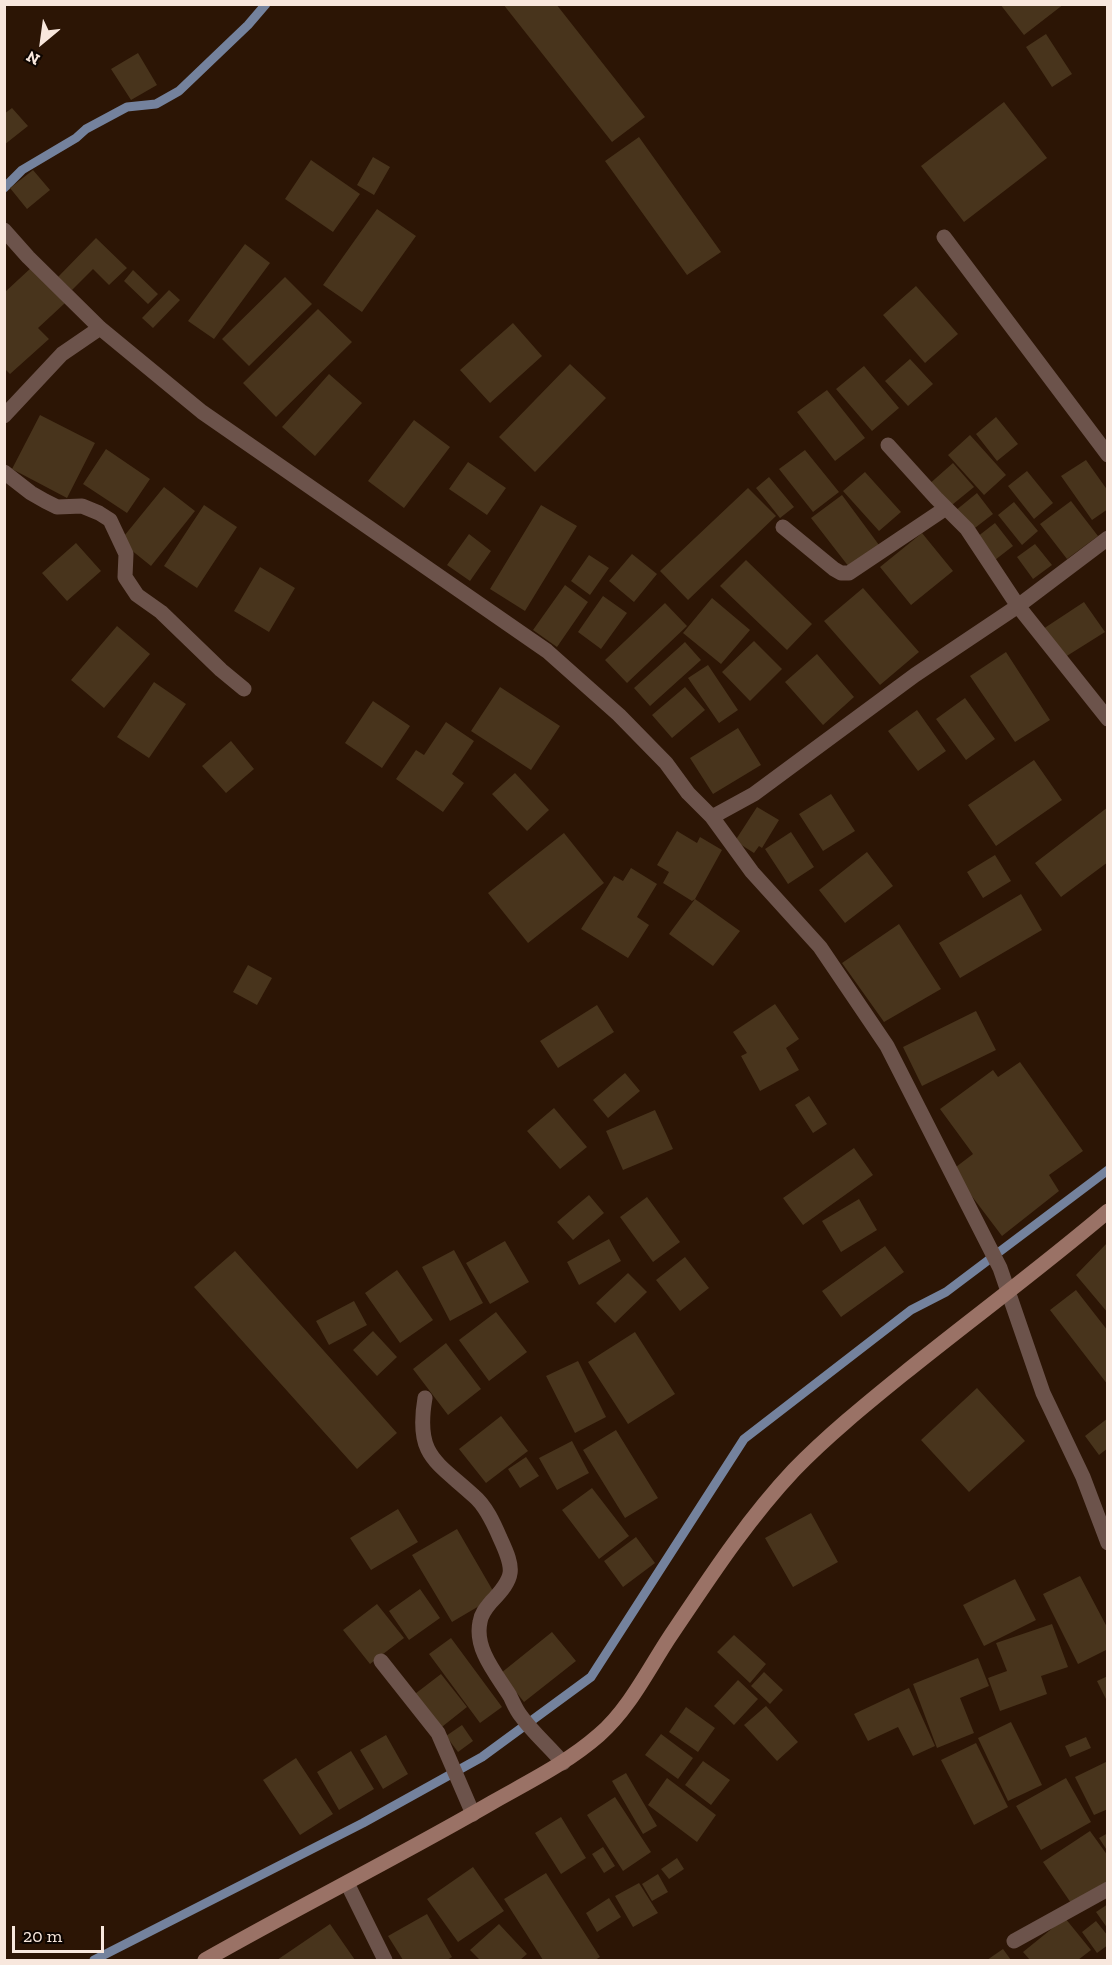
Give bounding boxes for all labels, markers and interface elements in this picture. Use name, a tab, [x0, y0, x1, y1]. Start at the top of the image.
north arrow	[12, 12, 72, 72]
text: N	[23, 47, 43, 69]
scale bar	[15, 1914, 106, 1952]
text: 20 m	[23, 1925, 62, 1947]

